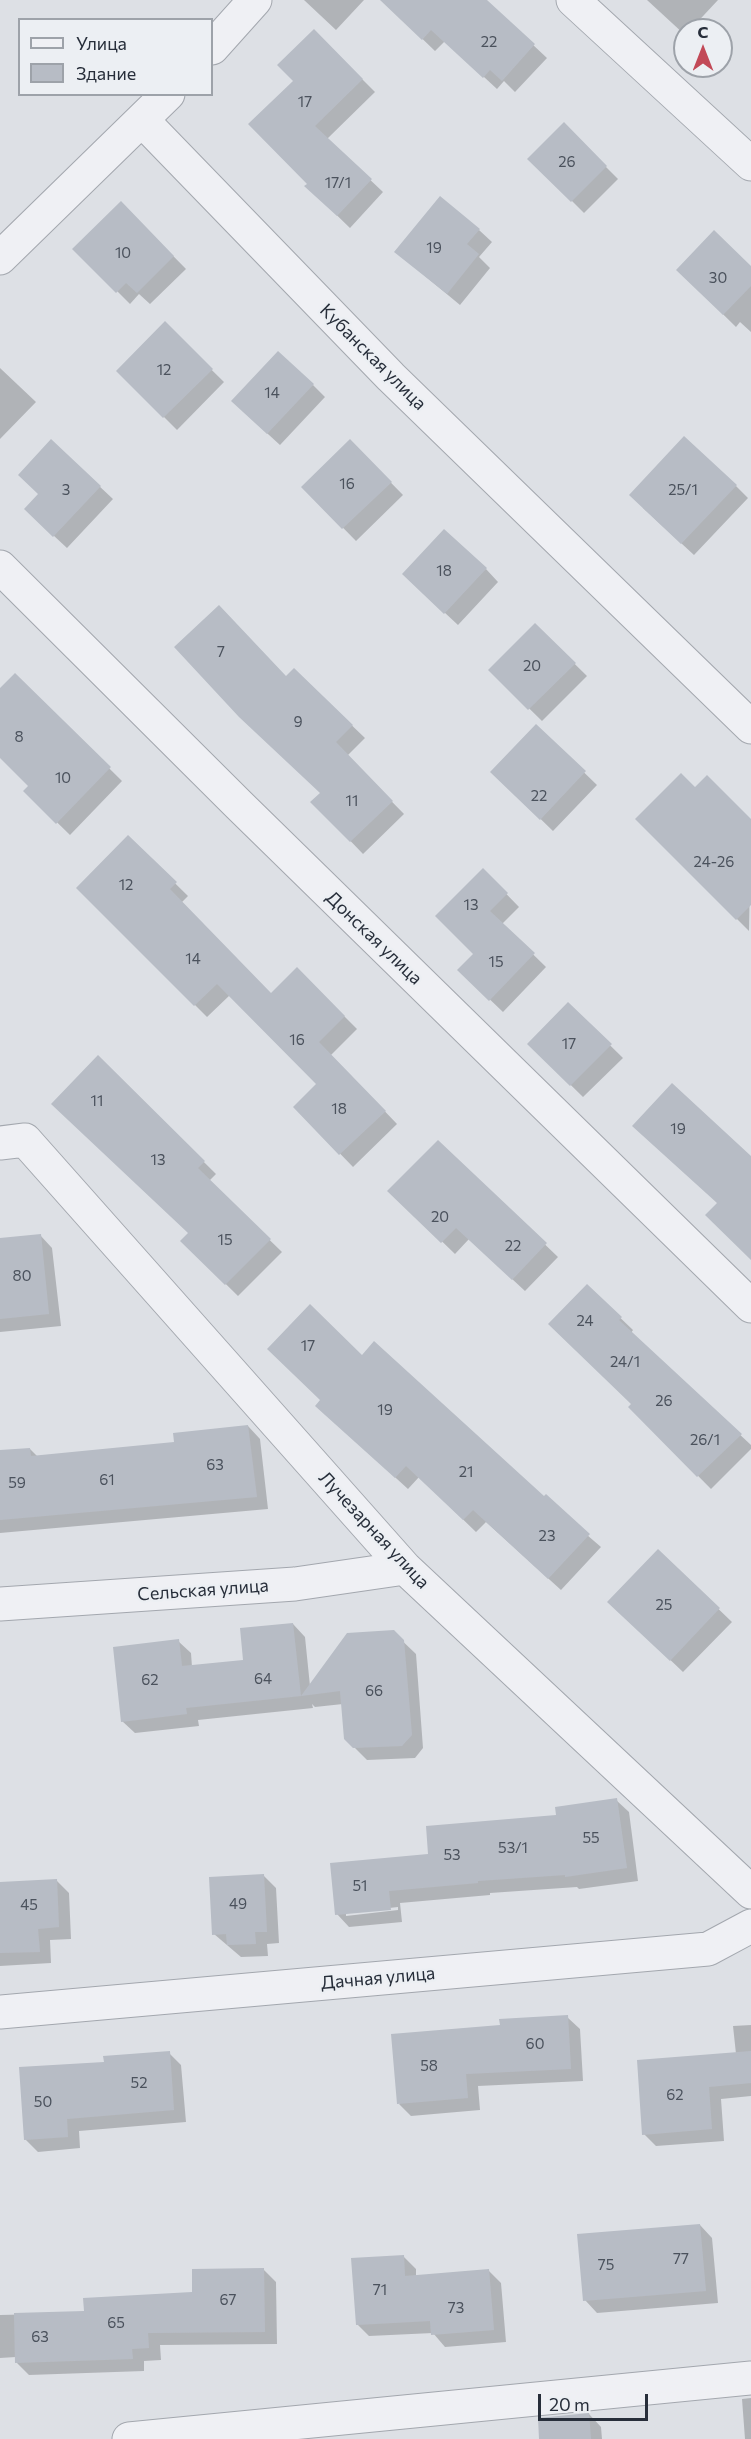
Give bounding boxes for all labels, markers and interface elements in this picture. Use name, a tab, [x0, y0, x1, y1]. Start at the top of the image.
legend	[18, 18, 213, 96]
north arrow	[673, 18, 733, 78]
text: С	[698, 22, 708, 41]
text: Улица	[76, 32, 127, 54]
house number: 22	[481, 33, 497, 51]
text: Здание	[76, 62, 136, 84]
house number: 17	[298, 93, 312, 111]
house number: 26	[558, 153, 576, 171]
house number: 17/1	[325, 174, 351, 192]
house number: 19	[426, 239, 442, 257]
house number: 10	[115, 244, 131, 262]
house number: 30	[709, 269, 727, 287]
street label: Кубанская улица	[315, 299, 431, 415]
house number: 12	[157, 361, 171, 379]
house number: 14	[264, 384, 280, 402]
house number: 16	[339, 475, 355, 493]
house number: 3	[62, 481, 70, 499]
house number: 25/1	[668, 481, 698, 499]
house number: 18	[436, 562, 452, 580]
house number: 7	[217, 643, 225, 661]
house number: 20	[523, 657, 541, 675]
house number: 9	[293, 713, 303, 731]
house number: 8	[14, 728, 24, 746]
house number: 10	[55, 769, 71, 787]
house number: 22	[531, 787, 547, 805]
house number: 11	[346, 792, 358, 810]
house number: 24-26	[694, 853, 734, 871]
house number: 12	[119, 876, 133, 894]
street label: Донская улица	[321, 887, 427, 989]
house number: 13	[464, 896, 478, 914]
house number: 14	[185, 950, 201, 968]
house number: 15	[488, 953, 504, 971]
house number: 16	[289, 1031, 305, 1049]
house number: 17	[562, 1035, 576, 1053]
house number: 11	[91, 1092, 103, 1110]
house number: 18	[331, 1100, 347, 1118]
house number: 19	[670, 1120, 686, 1138]
house number: 13	[151, 1151, 165, 1169]
house number: 20	[431, 1208, 449, 1226]
house number: 15	[217, 1231, 233, 1249]
house number: 22	[505, 1237, 521, 1255]
house number: 80	[13, 1267, 31, 1285]
house number: 24	[576, 1312, 594, 1330]
house number: 17	[301, 1337, 315, 1355]
house number: 24/1	[610, 1353, 640, 1371]
house number: 26	[655, 1392, 673, 1410]
house number: 19	[377, 1401, 393, 1419]
house number: 26/1	[690, 1431, 720, 1449]
house number: 63	[206, 1456, 224, 1474]
house number: 21	[459, 1463, 473, 1481]
street label: Лучезарная улица	[314, 1467, 434, 1593]
house number: 61	[99, 1471, 115, 1489]
house number: 59	[8, 1474, 26, 1492]
house number: 23	[539, 1527, 555, 1545]
street label: Сельская улица	[137, 1575, 269, 1605]
house number: 25	[656, 1596, 672, 1614]
house number: 64	[254, 1670, 272, 1688]
house number: 62	[141, 1671, 159, 1689]
house number: 66	[365, 1682, 383, 1700]
house number: 55	[582, 1829, 600, 1847]
house number: 53/1	[498, 1839, 528, 1857]
house number: 53	[443, 1846, 461, 1864]
house number: 51	[352, 1877, 368, 1895]
house number: 49	[229, 1895, 247, 1913]
house number: 45	[20, 1896, 38, 1914]
street label: Дачная улица	[320, 1962, 436, 1994]
house number: 60	[526, 2035, 544, 2053]
house number: 58	[420, 2057, 438, 2075]
house number: 52	[131, 2074, 147, 2092]
house number: 62	[666, 2086, 684, 2104]
house number: 50	[34, 2093, 52, 2111]
house number: 77	[673, 2250, 689, 2268]
house number: 75	[598, 2256, 614, 2274]
house number: 71	[373, 2281, 387, 2299]
house number: 67	[220, 2291, 236, 2309]
house number: 73	[448, 2299, 464, 2317]
house number: 65	[107, 2314, 125, 2332]
house number: 63	[31, 2328, 49, 2346]
scale bar	[541, 2382, 650, 2420]
text: 20 m	[549, 2393, 590, 2415]

